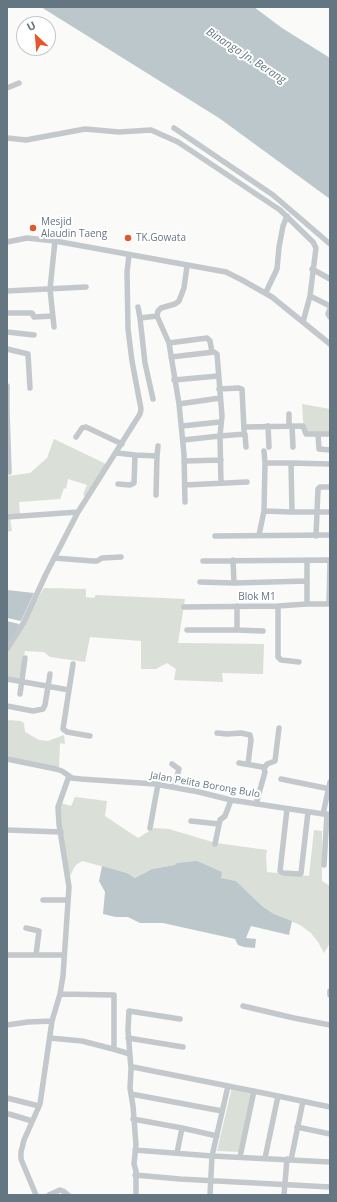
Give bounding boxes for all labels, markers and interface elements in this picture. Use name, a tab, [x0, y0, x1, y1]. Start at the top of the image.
north arrow	[16, 16, 56, 56]
text: U	[24, 17, 38, 34]
water label: Binanga Jn. Berang	[204, 25, 288, 87]
place label: Mesjid Alaudin Taeng	[41, 216, 107, 240]
marker: Mesjid Alaudin Taeng	[28, 223, 38, 233]
place label: TK.Gowata	[136, 232, 186, 244]
marker: TK.Gowata	[123, 233, 133, 243]
street label: Blok M1	[238, 591, 276, 603]
street label: Jalan Pelita Borong Bulo	[149, 769, 261, 801]

